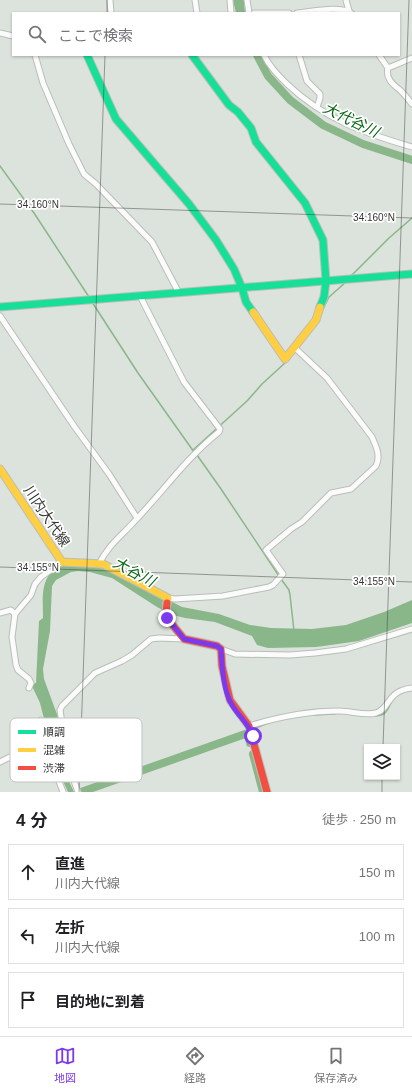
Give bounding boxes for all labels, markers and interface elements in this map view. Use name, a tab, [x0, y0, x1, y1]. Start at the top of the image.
search box	[12, 12, 400, 56]
icon: search	[26, 23, 48, 45]
text: ここで検索	[58, 27, 133, 44]
water label: 大代谷川	[321, 99, 384, 141]
text: 34.160°N	[17, 199, 59, 210]
text: 34.160°N	[353, 212, 395, 223]
street label: 川内大代線	[21, 483, 73, 549]
water label: 大谷川	[110, 553, 160, 591]
text: 34.155°N	[17, 562, 59, 573]
text: 34.155°N	[353, 576, 395, 587]
route end	[158, 609, 176, 627]
legend	[10, 718, 142, 782]
text: 順調	[43, 726, 65, 738]
route start	[244, 727, 262, 745]
text: 混雑	[43, 744, 65, 756]
map controls	[364, 744, 400, 780]
button: layers	[364, 744, 400, 780]
text: 渋滞	[43, 762, 65, 774]
text: 4 分	[16, 811, 47, 830]
text: 徒歩 · 250 m	[322, 812, 396, 827]
text: 直進	[55, 855, 85, 872]
icon: ahead	[17, 861, 39, 883]
text: 150 m	[359, 865, 395, 880]
text: 川内大代線	[55, 876, 120, 891]
text: 左折	[55, 919, 85, 936]
icon: left	[17, 925, 39, 947]
text: 100 m	[359, 929, 395, 944]
text: 川内大代線	[55, 940, 120, 955]
icon: arrive	[17, 989, 39, 1011]
text: 目的地に到着	[55, 993, 145, 1010]
tab: 地図	[54, 1045, 76, 1085]
tab: 経路	[184, 1045, 206, 1085]
tab: 保存済み	[314, 1045, 358, 1085]

